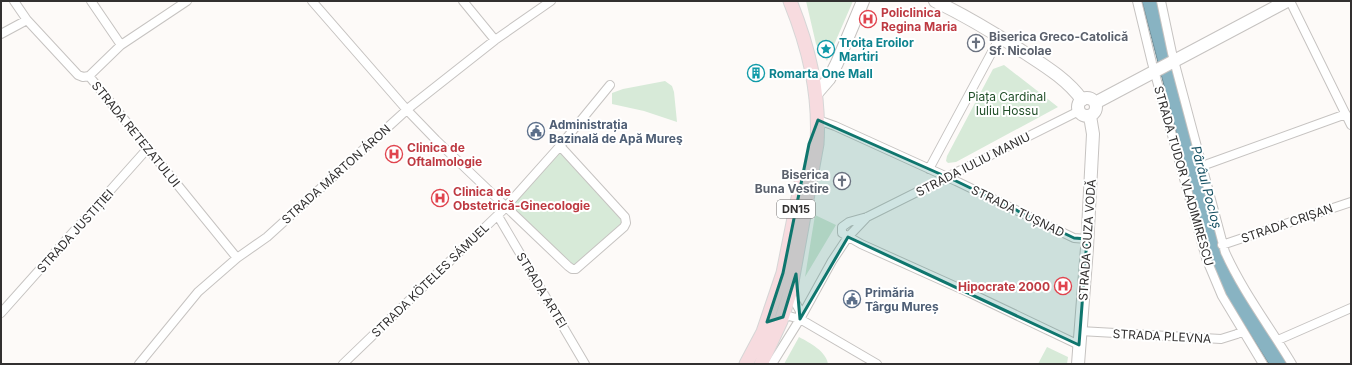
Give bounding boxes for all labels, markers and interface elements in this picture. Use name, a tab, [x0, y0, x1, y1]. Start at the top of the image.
place label: Policlinica Regina Maria	[881, 5, 957, 34]
hospital icon: Policlinica Regina Maria	[858, 9, 878, 29]
place label: Biserica Greco-Catolică Sf. Nicolae	[989, 29, 1128, 58]
church icon: Biserica Greco-Catolică Sf. Nicolae	[966, 33, 986, 53]
place label: Troița Eroilor Martiri	[839, 35, 914, 64]
place icon: Troița Eroilor Martiri	[816, 39, 836, 59]
building icon: Romarta One Mall	[746, 63, 766, 83]
place label: Romarta One Mall	[769, 66, 873, 81]
street label: STRADA RETEZATULUI	[89, 78, 183, 190]
street label: STRADA TUDOR VLADIMIRESCU	[1151, 84, 1217, 268]
park label: Piața Cardinal Iuliu Hossu	[968, 89, 1046, 118]
place label: Administrația Bazinală de Apă Mureş	[549, 117, 683, 146]
street label: STRADA MÁRTON ÁRON	[278, 121, 394, 227]
public building icon: Administrația Bazinală de Apă Mureş	[526, 121, 546, 141]
street label: STRADA IULIU MANIU	[913, 129, 1033, 199]
place label: Clinica de Oftalmologie	[407, 140, 482, 169]
hospital icon: Clinica de Oftalmologie	[384, 144, 404, 164]
water label: Pârâul Pocloș	[1188, 144, 1226, 230]
place label: Biserica Buna Vestire	[755, 167, 829, 196]
church icon: Biserica Buna Vestire	[832, 171, 852, 191]
street label: STRADA CUZA VODĂ	[1075, 179, 1099, 301]
street label: STRADA TUȘNAD	[969, 182, 1067, 240]
place label: Clinica de Obstetrică-Ginecologie	[453, 184, 590, 213]
street label: STRADA JUSTIȚIEI	[34, 186, 116, 276]
hospital icon: Clinica de Obstetrică-Ginecologie	[430, 188, 450, 208]
road number: DN15	[777, 200, 815, 218]
street label: STRADA CRIȘAN	[1239, 200, 1335, 246]
street label: STRADA KÖTELES SÁMUEL	[368, 220, 492, 340]
street label: STRADA ARTEI	[514, 249, 570, 331]
hospital icon: Hipocrate 2000	[1053, 276, 1073, 296]
place label: Hipocrate 2000	[958, 279, 1050, 294]
place label: Primăria Târgu Mureș	[865, 285, 939, 314]
public building icon: Primăria Târgu Mureș	[842, 289, 862, 309]
street label: STRADA PLEVNA	[1112, 326, 1212, 346]

